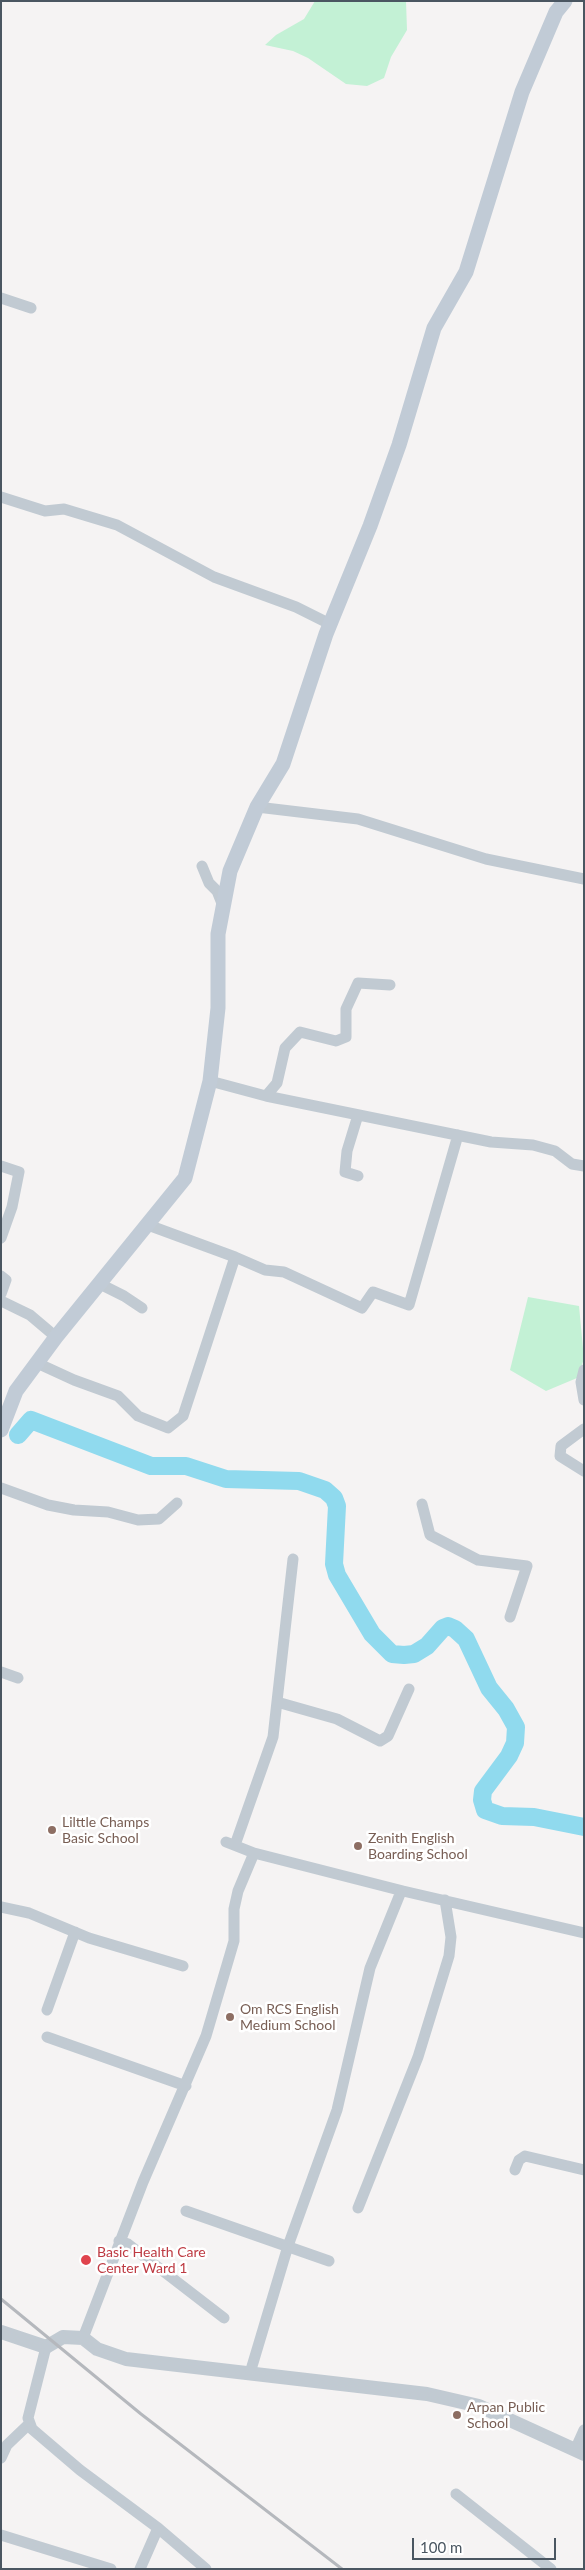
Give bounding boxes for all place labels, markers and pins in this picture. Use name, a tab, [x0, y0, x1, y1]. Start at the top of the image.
place label: Lilttle Champs Basic School	[62, 1814, 149, 1846]
marker: Lilttle Champs Basic School	[46, 1824, 58, 1836]
place label: Zenith English Boarding School	[368, 1830, 468, 1862]
marker: Zenith English Boarding School	[352, 1840, 364, 1852]
place label: Om RCS English Medium School	[240, 2001, 339, 2034]
marker: Om RCS English Medium School	[224, 2011, 236, 2023]
place label: Basic Health Care Center Ward 1	[97, 2244, 206, 2276]
marker: Basic Health Care Center Ward 1	[79, 2253, 93, 2267]
place label: Arpan Public School	[467, 2399, 545, 2432]
marker: Arpan Public School	[451, 2409, 463, 2421]

